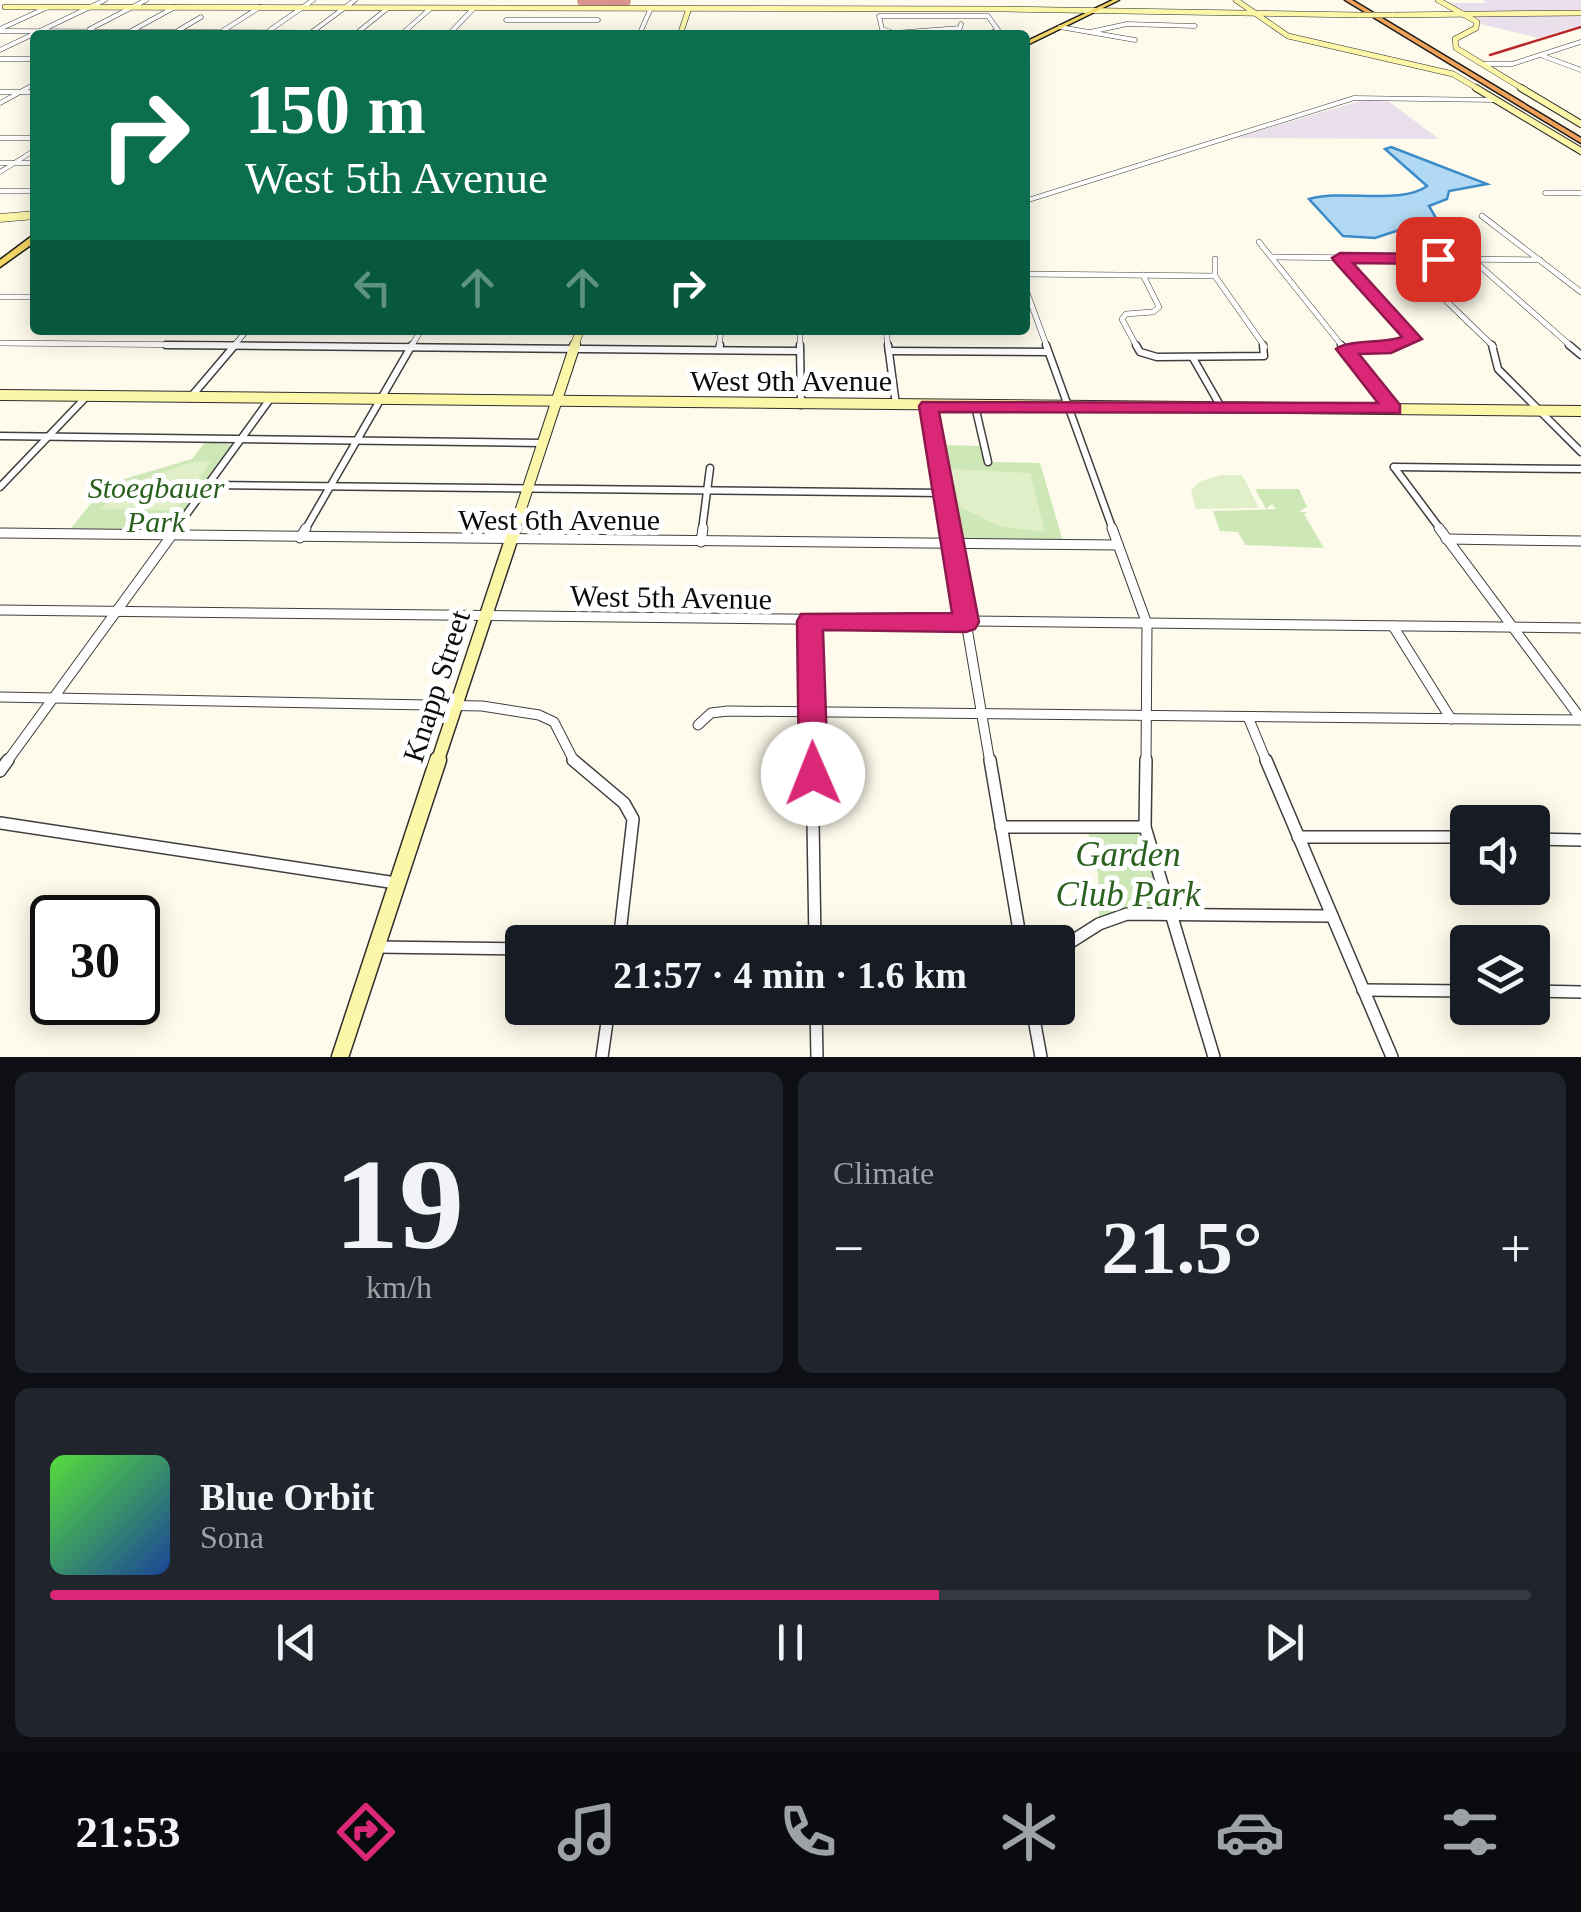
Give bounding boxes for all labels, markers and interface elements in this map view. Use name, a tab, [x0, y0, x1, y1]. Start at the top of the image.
icon: right	[80, 70, 210, 200]
text: 150 m	[245, 71, 426, 148]
text: West 5th Avenue	[245, 153, 548, 203]
pin	[1396, 217, 1481, 302]
icon: arrive	[1411, 232, 1466, 287]
icon: left	[345, 260, 400, 315]
icon: ahead	[450, 260, 505, 315]
icon: ahead	[555, 260, 610, 315]
icon: right	[660, 260, 715, 315]
street label: West 9th Avenue	[690, 364, 892, 397]
park label: Stoegbauer Park	[88, 471, 225, 538]
street label: West 6th Avenue	[458, 503, 660, 536]
street label: West 5th Avenue	[570, 579, 772, 615]
street label: Knapp Street	[396, 605, 476, 766]
position arrow	[761, 722, 865, 826]
map controls	[1450, 805, 1550, 1025]
button: sound	[1450, 805, 1550, 905]
park label: Garden Club Park	[1056, 835, 1202, 914]
speed limit sign: 30	[30, 895, 160, 1025]
button: layers	[1450, 925, 1550, 1025]
text: 21:57 · 4 min · 1.6 km	[613, 954, 967, 996]
text: 19	[334, 1132, 464, 1276]
text: Climate	[833, 1155, 934, 1191]
text: 21.5°	[1101, 1206, 1263, 1289]
text: −	[833, 1218, 864, 1279]
text: +	[1500, 1218, 1531, 1279]
text: km/h	[366, 1269, 432, 1305]
text: Blue Orbit	[200, 1476, 374, 1518]
text: Sona	[200, 1519, 264, 1555]
icon: previous	[269, 1615, 324, 1670]
icon: pause	[763, 1615, 818, 1670]
icon: next	[1257, 1615, 1312, 1670]
icon: directions	[331, 1797, 401, 1867]
icon: music	[552, 1797, 622, 1867]
icon: phone	[773, 1797, 843, 1867]
icon: climate	[994, 1797, 1064, 1867]
icon: car	[1215, 1797, 1285, 1867]
icon: filters	[1435, 1797, 1505, 1867]
text: 21:53	[75, 1807, 180, 1857]

